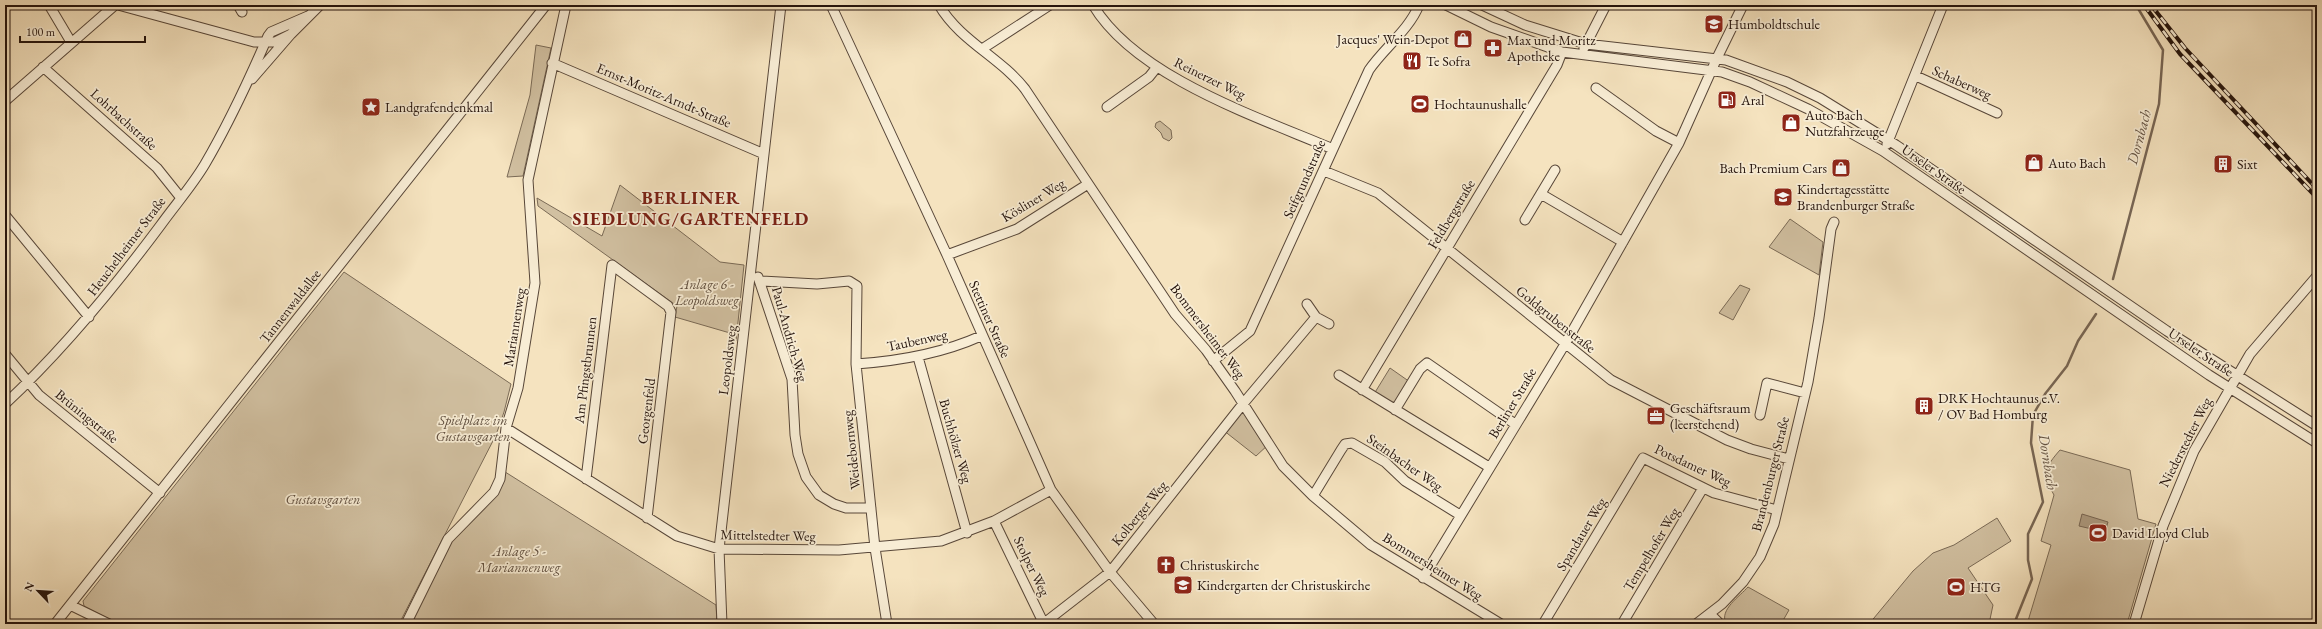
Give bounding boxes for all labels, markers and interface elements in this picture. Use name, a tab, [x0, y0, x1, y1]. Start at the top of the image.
school or university icon: Humboldtschule	[1703, 13, 1725, 35]
place label: Humboldtschule	[1728, 15, 1821, 33]
scale bar	[20, 18, 145, 44]
text: 100 m	[26, 24, 56, 40]
shop icon: Jacques' Wein-Depot	[1452, 28, 1474, 50]
place label: Jacques' Wein-Depot	[1336, 30, 1450, 48]
place label: Max und Moritz Apotheke	[1506, 31, 1596, 65]
pharmacy icon: Max und Moritz Apotheke	[1482, 37, 1504, 59]
restaurant icon: Te Sofra	[1401, 50, 1423, 72]
place label: Te Sofra	[1426, 52, 1471, 70]
street label: Reinerzer Weg	[1171, 53, 1250, 103]
street label: Ernst-Moritz-Arndt-Straße	[594, 59, 734, 132]
street label: Schaberweg	[1929, 61, 1995, 103]
street label: Lohrbachstraße	[87, 84, 162, 154]
fuel station icon: Aral	[1716, 89, 1738, 111]
place label: Aral	[1740, 91, 1765, 109]
sports icon: Hochtaunushalle	[1409, 93, 1431, 115]
place label: Hochtaunushalle	[1434, 95, 1527, 113]
place icon: Landgrafendenkmal	[360, 96, 382, 118]
place label: Landgrafendenkmal	[385, 98, 494, 116]
place label: Auto Bach Nutzfahrzeuge	[1804, 106, 1885, 140]
water label: Dornbach	[2122, 107, 2155, 167]
shop icon: Auto Bach Nutzfahrzeuge	[1780, 112, 1802, 134]
street label: Seifgrundstraße	[1279, 136, 1330, 221]
street label: Urseler Straße	[1898, 140, 1970, 198]
shop icon: Auto Bach	[2023, 152, 2045, 174]
building icon: Sixt	[2212, 153, 2234, 175]
place label: Auto Bach	[2047, 154, 2106, 172]
place label: Sixt	[2237, 155, 2258, 173]
shop icon: Bach Premium Cars	[1830, 157, 1852, 179]
place label: Bach Premium Cars	[1720, 159, 1827, 177]
street label: Kösliner Weg	[998, 174, 1069, 226]
street label: Feldbergstraße	[1423, 176, 1479, 252]
place label: Kindertagesstätte Brandenburger Straße	[1797, 180, 1915, 214]
district label: BERLINER SIEDLUNG/GARTENFELD	[573, 186, 809, 230]
school or university icon: Kindertagesstätte Brandenburger Straße	[1772, 186, 1794, 208]
street label: Heuchelheimer Straße	[83, 192, 169, 299]
street label: Tannenwaldallee	[255, 265, 325, 347]
park label: Anlage 6 - Leopoldsweg	[674, 275, 740, 309]
street label: Stettiner Straße	[965, 278, 1015, 361]
street label: Bommersheimer Weg	[1166, 280, 1250, 383]
street label: Goldgrubenstraße	[1513, 281, 1600, 357]
street label: Paul-Andrich-Weg	[768, 284, 812, 385]
street label: Mariannenweg	[499, 285, 529, 368]
street label: Am Pfingstbrunnen	[569, 315, 601, 426]
street label: Leopoldsweg	[714, 323, 740, 396]
street label: Urseler Straße	[2165, 324, 2238, 381]
street label: Taubenweg	[885, 325, 950, 355]
street label: Berliner Straße	[1484, 364, 1540, 442]
street label: Georgenfeld	[633, 376, 659, 445]
street label: Brüningstraße	[52, 385, 123, 447]
place label: DRK Hochtaunus e.V. / OV Bad Homburg	[1938, 389, 2060, 423]
street label: Niederstedter Weg	[2155, 393, 2216, 490]
building icon: DRK Hochtaunus e.V. / OV Bad Homburg	[1913, 395, 1935, 417]
street label: Buchhölzer Weg	[935, 397, 977, 486]
place label: Geschäftsraum (leerstehend)	[1670, 399, 1751, 433]
office icon: Geschäftsraum (leerstehend)	[1645, 405, 1667, 427]
street label: Weidebornweg	[838, 409, 864, 490]
park label: Spielplatz im Gustavsgarten	[436, 411, 510, 445]
street label: Brandenburger Straße	[1747, 414, 1793, 533]
street label: Steinbacher Weg	[1364, 429, 1447, 495]
water label: Dornbach	[2035, 432, 2062, 492]
street label: Potsdamer Weg	[1652, 439, 1735, 491]
street label: Kolberger Weg	[1107, 476, 1171, 549]
park label: Gustavsgarten	[286, 490, 360, 508]
street label: Spandauer Weg	[1552, 493, 1610, 574]
street label: Tempelhofer Weg	[1619, 503, 1684, 594]
sports icon: David Lloyd Club	[2087, 522, 2109, 544]
place label: David Lloyd Club	[2112, 524, 2209, 542]
street label: Mittelstedter Weg	[720, 525, 817, 545]
street label: Bommersheimer Weg	[1380, 528, 1487, 604]
street label: Stolper Weg	[1010, 533, 1055, 600]
park label: Anlage 5 - Mariannenweg	[477, 542, 561, 576]
church icon: Christuskirche	[1155, 554, 1177, 576]
place label: Christuskirche	[1180, 556, 1260, 574]
north arrow	[18, 571, 58, 611]
school or university icon: Kindergarten der Christuskirche	[1172, 574, 1194, 596]
place label: Kindergarten der Christuskirche	[1197, 576, 1371, 594]
sports icon: HTG	[1945, 576, 1967, 598]
place label: HTG	[1970, 578, 2001, 596]
text: N	[21, 580, 37, 594]

